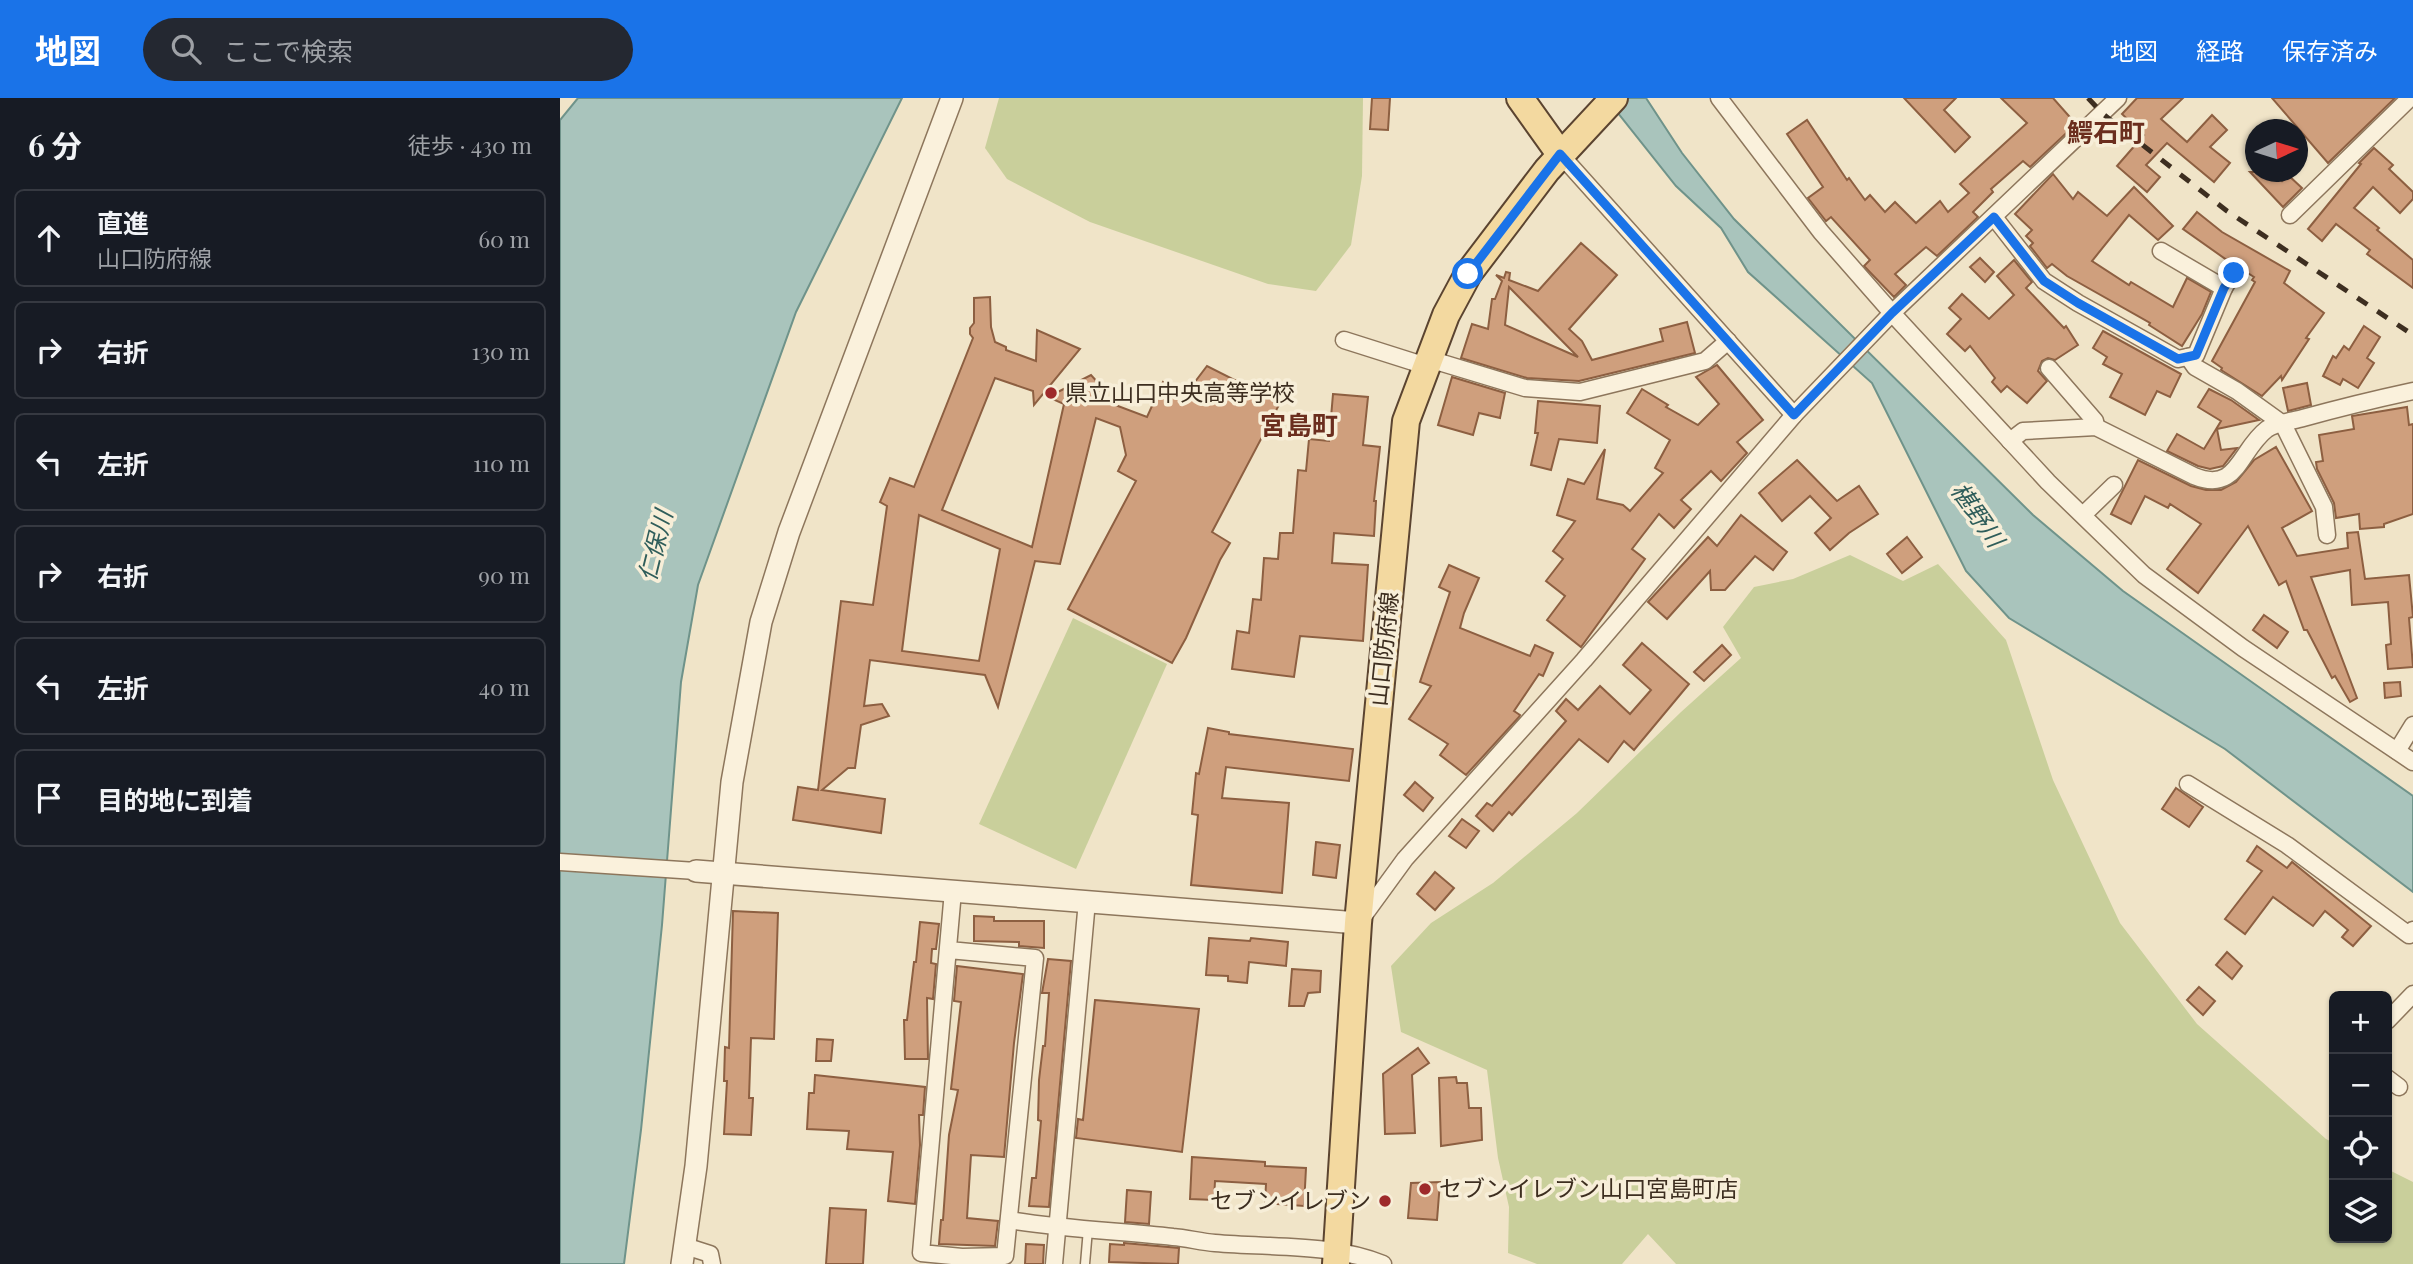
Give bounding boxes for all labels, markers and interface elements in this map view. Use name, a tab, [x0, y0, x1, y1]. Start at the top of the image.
search box	[143, 18, 633, 81]
text: 地図	[35, 27, 101, 71]
icon: search	[167, 30, 205, 68]
text: ここで検索	[223, 33, 353, 68]
text: 地図	[2110, 34, 2158, 66]
text: 経路	[2196, 34, 2244, 66]
text: 保存済み	[2282, 34, 2378, 66]
district label: 鰐石町	[2067, 114, 2145, 149]
north arrow	[2245, 119, 2308, 182]
text: 6 分	[28, 125, 82, 165]
text: 徒歩 · 430 m	[408, 129, 532, 160]
text: 直進	[97, 205, 149, 240]
icon: ahead	[30, 219, 68, 257]
text: 60 m	[478, 223, 530, 254]
text: 山口防府線	[97, 242, 212, 273]
route end	[2218, 257, 2249, 288]
route start	[1452, 258, 1483, 289]
icon: right	[30, 331, 68, 369]
text: 右折	[97, 334, 149, 369]
text: 130 m	[472, 335, 530, 366]
place label: 県立山口中央高等学校	[1065, 376, 1295, 407]
marker: 県立山口中央高等学校	[1043, 385, 1059, 401]
district label: 宮島町	[1260, 407, 1338, 442]
icon: left	[30, 443, 68, 481]
text: 左折	[97, 446, 149, 481]
text: 110 m	[473, 447, 530, 478]
water label: 椹野川	[1945, 475, 2014, 555]
water label: 仁保川	[630, 504, 679, 584]
icon: right	[30, 555, 68, 593]
text: 右折	[97, 558, 149, 593]
text: 90 m	[478, 559, 530, 590]
street label: 山口防府線	[1361, 590, 1404, 708]
icon: left	[30, 667, 68, 705]
text: 左折	[97, 670, 149, 705]
text: 40 m	[479, 671, 530, 702]
icon: arrive	[30, 779, 68, 817]
text: 目的地に到着	[97, 782, 253, 817]
map controls	[2329, 991, 2392, 1243]
button: +	[2329, 991, 2392, 1054]
button: −	[2329, 1054, 2392, 1117]
button: locate	[2329, 1117, 2392, 1180]
place label: セブンイレブン山口宮島町店	[1439, 1172, 1738, 1203]
button: layers	[2329, 1180, 2392, 1243]
marker: セブンイレブン山口宮島町店	[1417, 1181, 1433, 1197]
place label: セブンイレブン	[1210, 1184, 1371, 1215]
marker: セブンイレブン	[1377, 1193, 1393, 1209]

